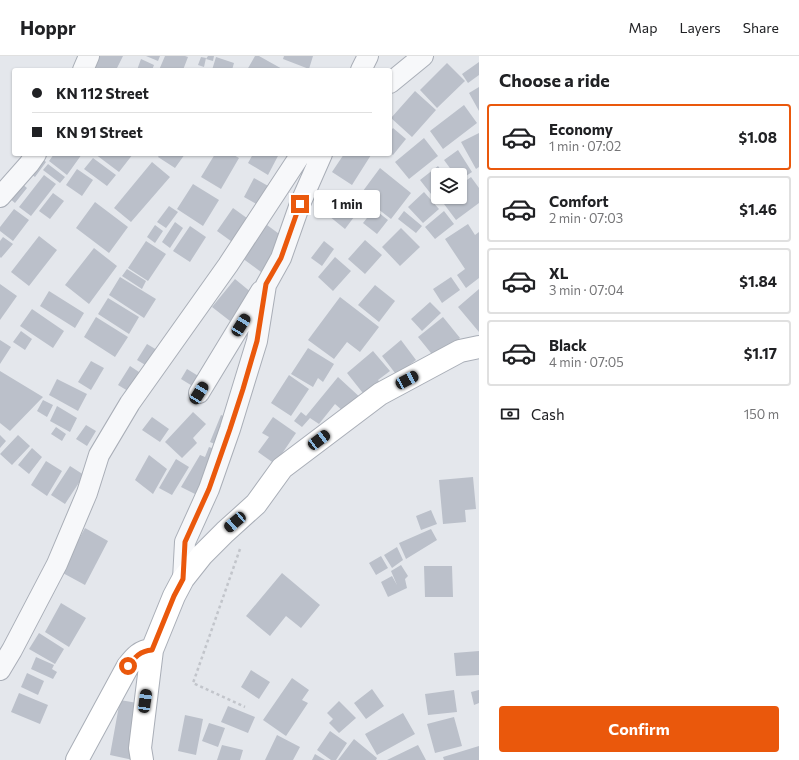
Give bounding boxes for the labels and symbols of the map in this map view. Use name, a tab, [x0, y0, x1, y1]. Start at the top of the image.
callout: 1 min	[314, 190, 380, 218]
route end	[291, 195, 309, 213]
car	[230, 312, 252, 338]
car	[394, 369, 420, 391]
car	[188, 380, 210, 406]
car	[306, 428, 332, 452]
car	[222, 510, 248, 534]
route start	[119, 657, 137, 675]
car	[137, 688, 153, 714]

